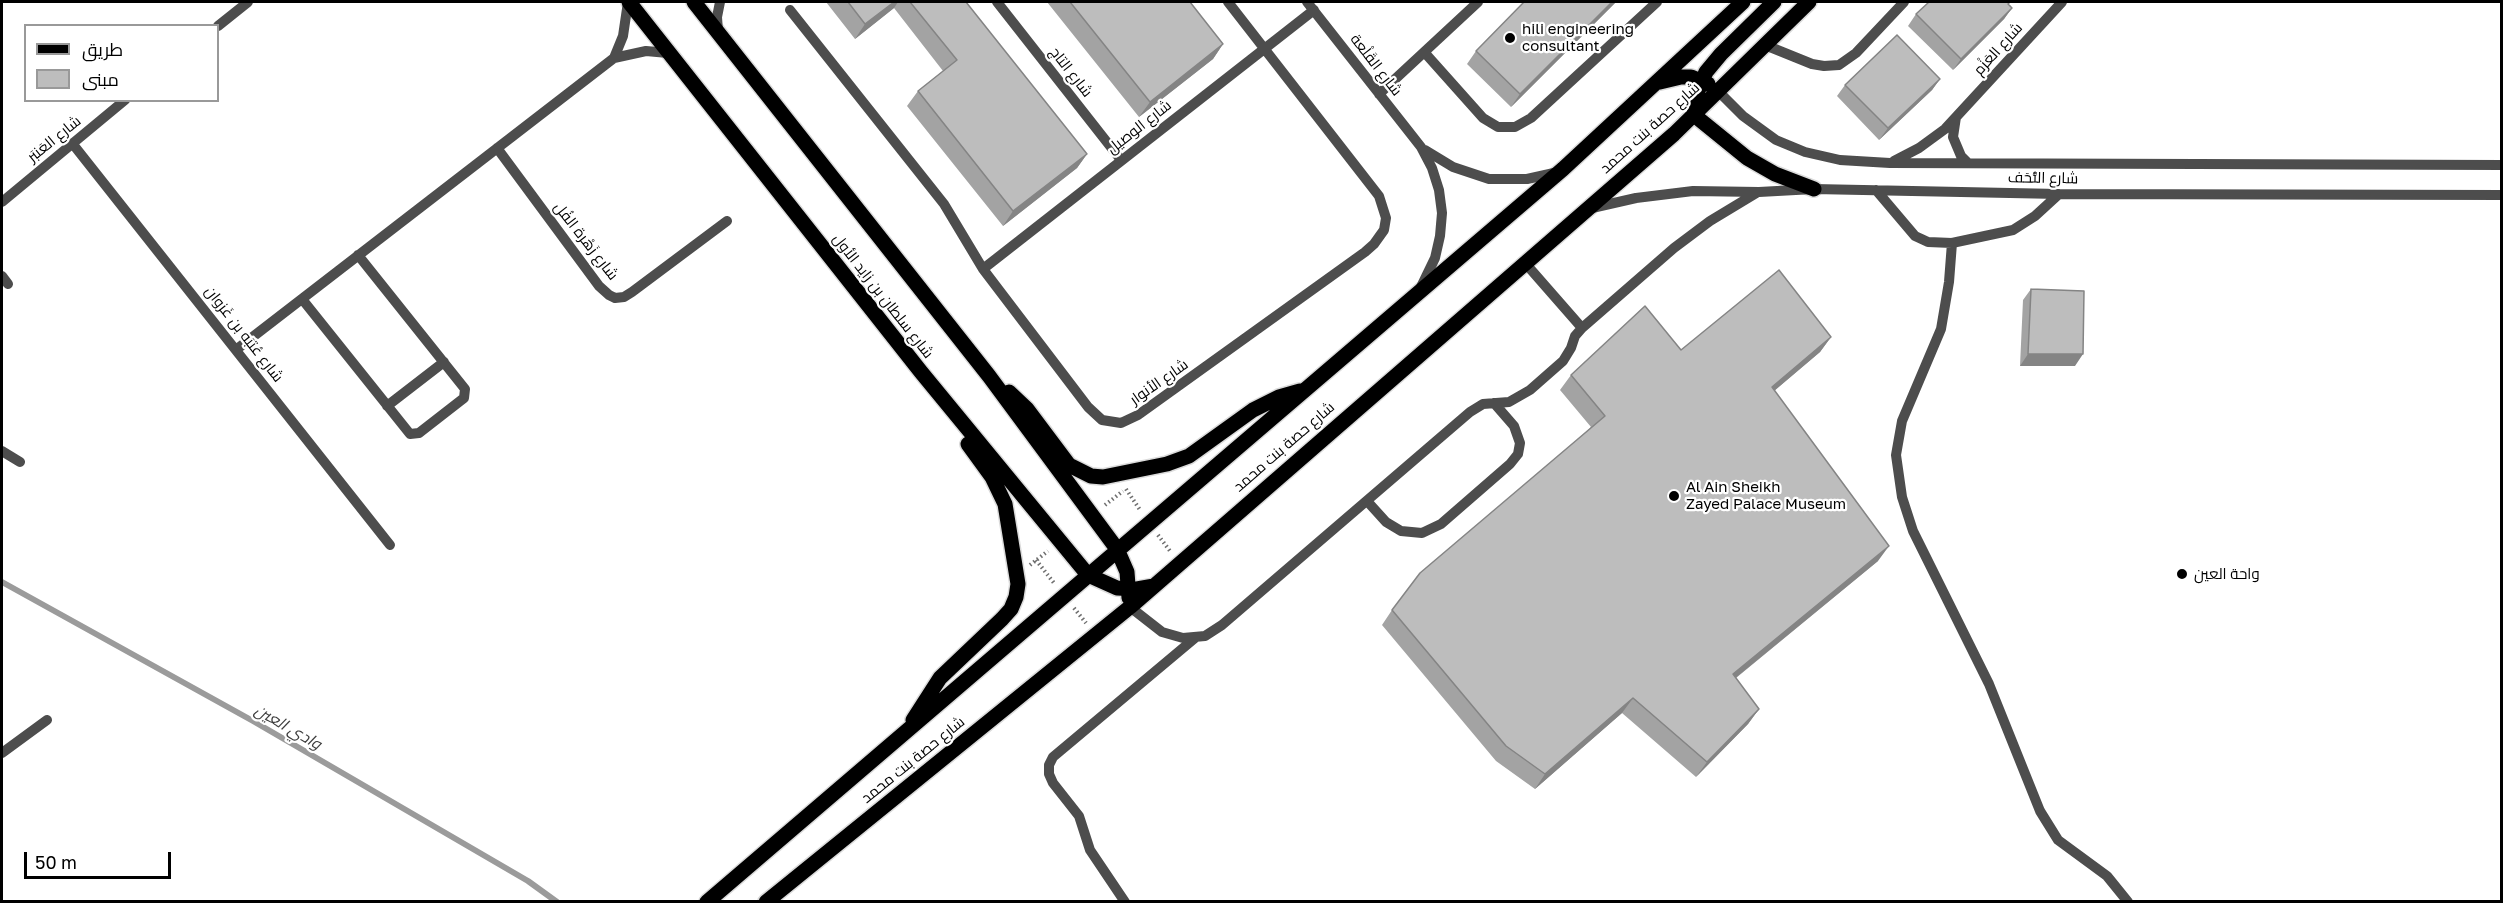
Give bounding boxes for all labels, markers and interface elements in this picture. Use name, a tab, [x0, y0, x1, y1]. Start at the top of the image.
street label: شارع العَزْم	[1970, 19, 2026, 79]
place label: hili engineering consultant	[1522, 20, 1634, 55]
legend	[24, 24, 219, 102]
street label: شارع القَلْعة	[1346, 31, 1406, 99]
marker: hili engineering consultant	[1503, 31, 1517, 45]
text: طريق	[82, 38, 123, 60]
street label: شارع التاج	[1046, 43, 1096, 101]
text: مبنى	[82, 68, 119, 90]
street label: شارع حصة بنت محمد	[1597, 79, 1703, 177]
street label: شارع الوصيل	[1103, 96, 1175, 158]
street label: شارع العَنبَر	[24, 112, 84, 166]
street label: شارع التُّحَف	[2008, 168, 2078, 188]
street label: شارع زَهْرة الفُل	[550, 198, 622, 284]
street label: شارع سلطان بن زايد الأول	[829, 230, 937, 362]
street label: شارع عُتبَه بن غَزوان	[201, 282, 287, 386]
street label: شارع الأنوار	[1126, 355, 1192, 409]
street label: شارع حصة بنت محمد	[1230, 398, 1338, 496]
place label: Al Ain Sheikh Zayed Palace Museum	[1686, 478, 1846, 513]
marker: Al Ain Sheikh Zayed Palace Museum	[1667, 489, 1681, 503]
place label: واحة العين	[2194, 565, 2260, 583]
marker: واحة العين	[2175, 567, 2189, 581]
water label: وادي العين	[251, 700, 325, 754]
street label: شارع حصة بنت محمد	[858, 713, 968, 807]
scale bar	[27, 840, 174, 878]
text: 50 m	[35, 851, 77, 873]

